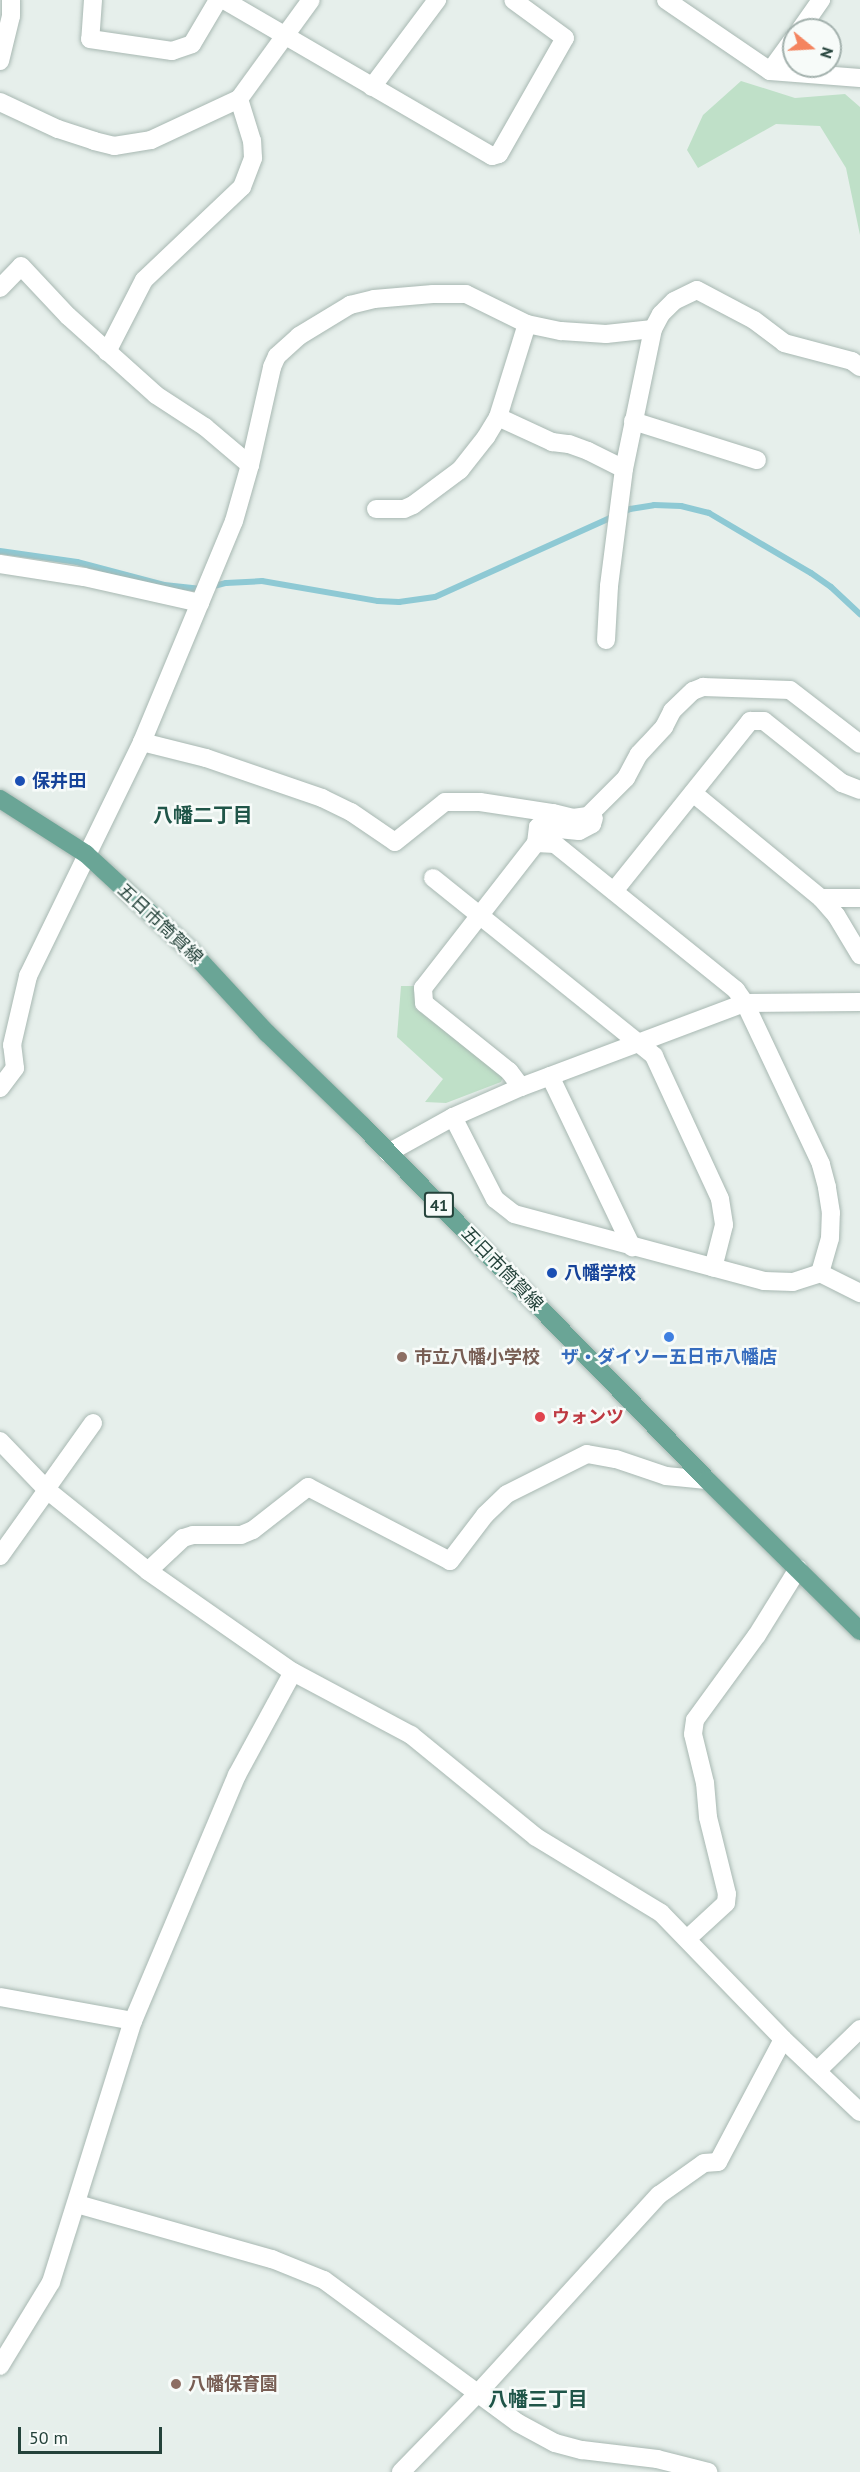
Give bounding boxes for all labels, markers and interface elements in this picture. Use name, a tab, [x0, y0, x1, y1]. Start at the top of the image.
north arrow	[782, 18, 842, 78]
text: N	[816, 45, 838, 61]
place label: 保井田	[32, 770, 86, 792]
marker: 保井田	[13, 774, 27, 788]
district label: 八幡二丁目	[153, 803, 253, 827]
street label: 五日市筒賀線	[113, 879, 207, 969]
road number: 41	[422, 1192, 456, 1218]
street label: 五日市筒賀線	[457, 1223, 547, 1315]
place label: 八幡学校	[564, 1262, 636, 1284]
marker: 八幡学校	[545, 1266, 559, 1280]
marker: ザ・ダイソー五日市八幡店	[662, 1330, 676, 1344]
place label: 市立八幡小学校	[414, 1346, 540, 1368]
place label: ザ・ダイソー五日市八幡店	[561, 1346, 777, 1368]
marker: 市立八幡小学校	[395, 1350, 409, 1364]
place label: ウォンツ	[552, 1406, 624, 1428]
marker: ウォンツ	[533, 1410, 547, 1424]
place label: 八幡保育園	[188, 2373, 278, 2395]
marker: 八幡保育園	[169, 2377, 183, 2391]
district label: 八幡三丁目	[488, 2387, 588, 2411]
scale bar	[21, 2415, 165, 2453]
text: 50 m	[29, 2426, 68, 2449]

